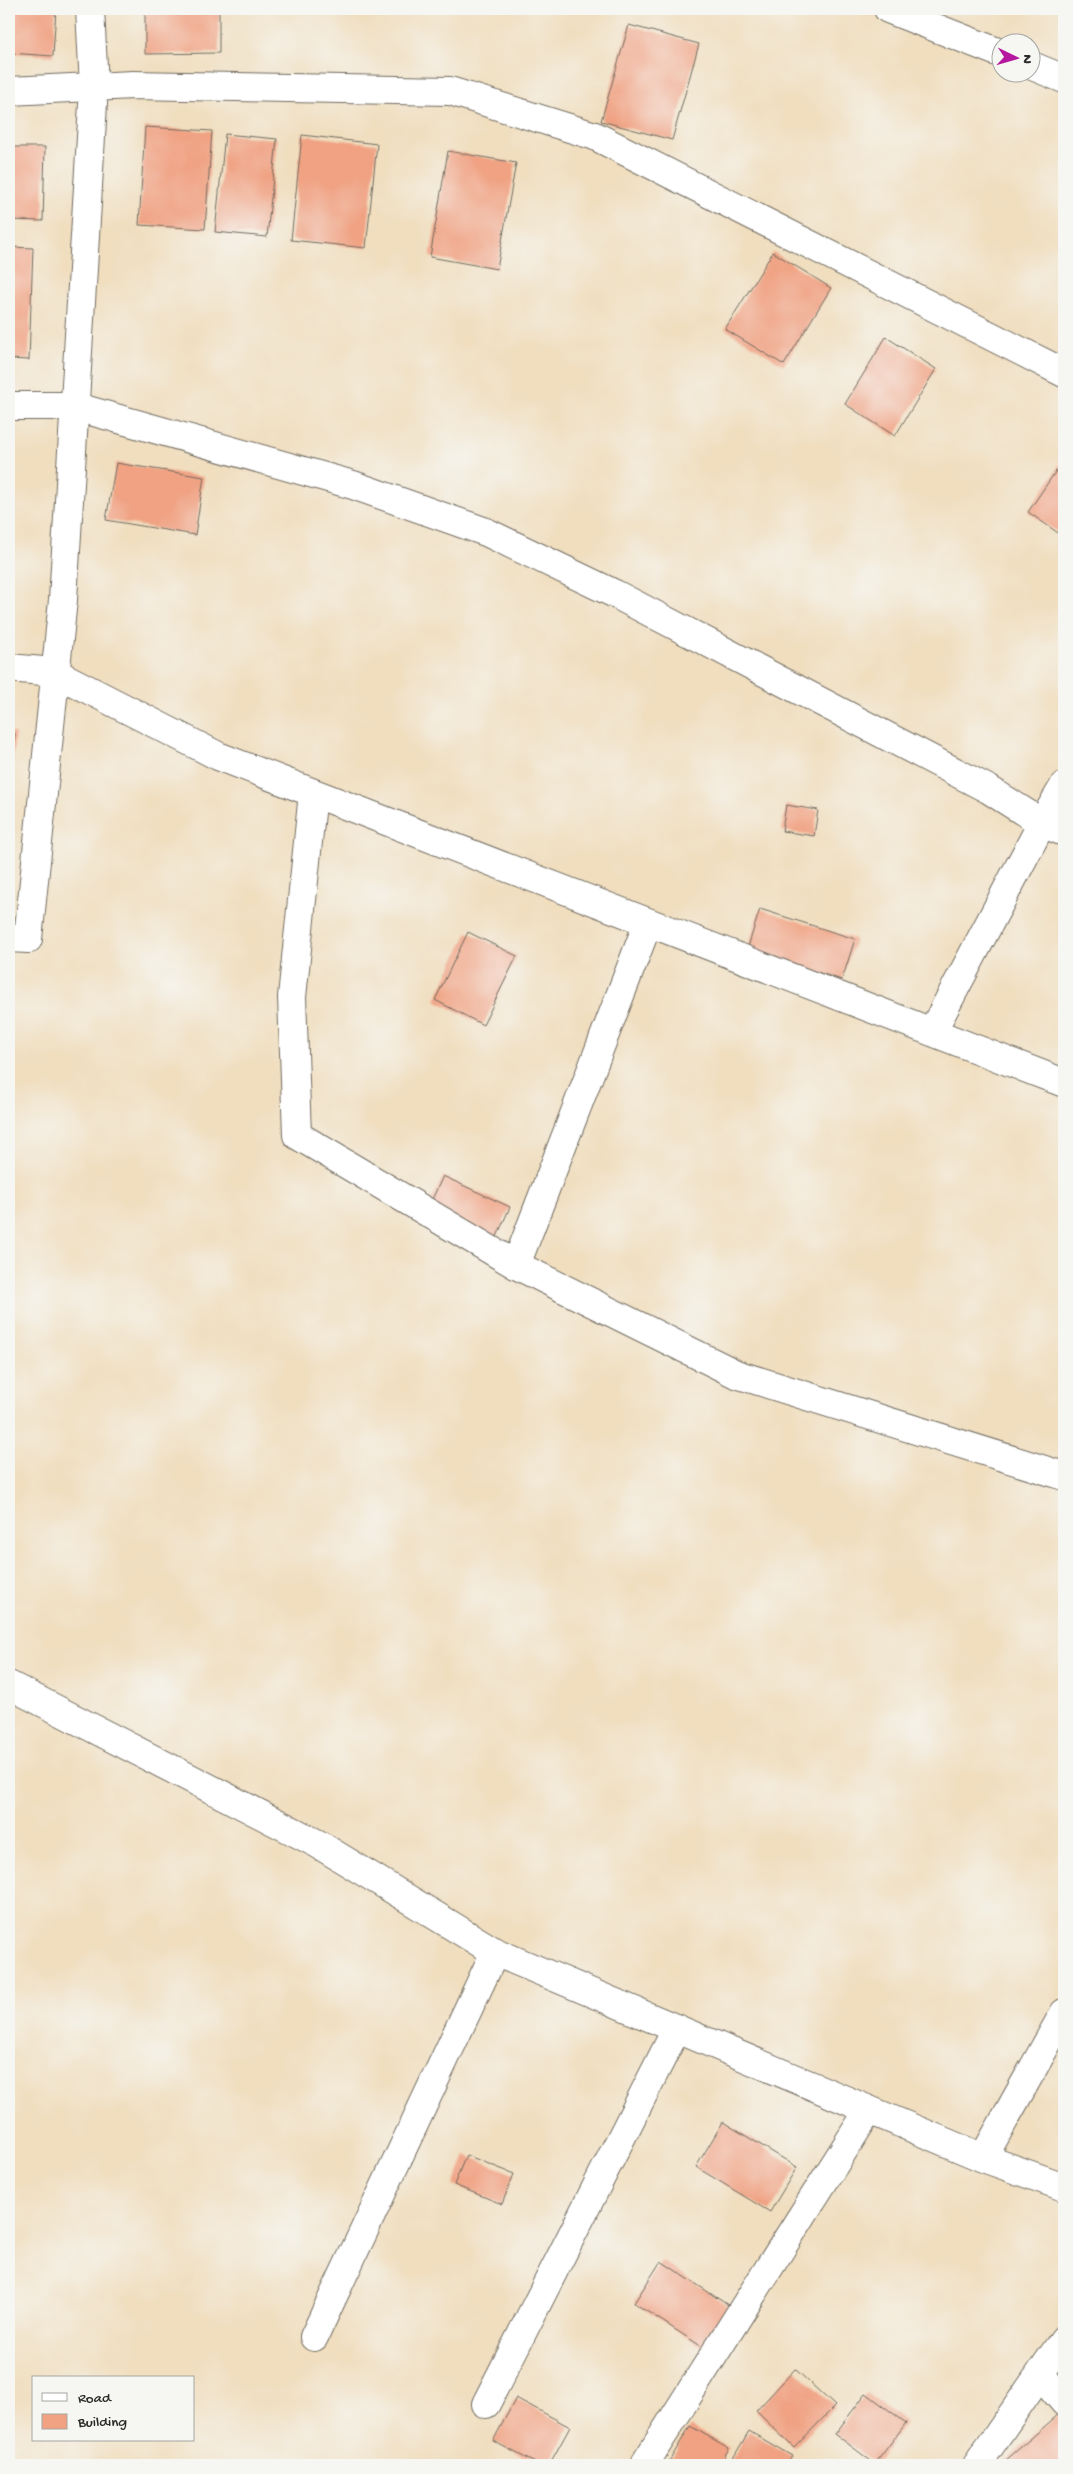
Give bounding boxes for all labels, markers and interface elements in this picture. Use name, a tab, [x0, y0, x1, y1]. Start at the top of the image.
north arrow	[990, 32, 1040, 82]
text: N	[1018, 54, 1035, 64]
legend	[32, 2376, 195, 2442]
text: Road	[78, 2390, 112, 2408]
text: Building	[77, 2414, 127, 2432]

